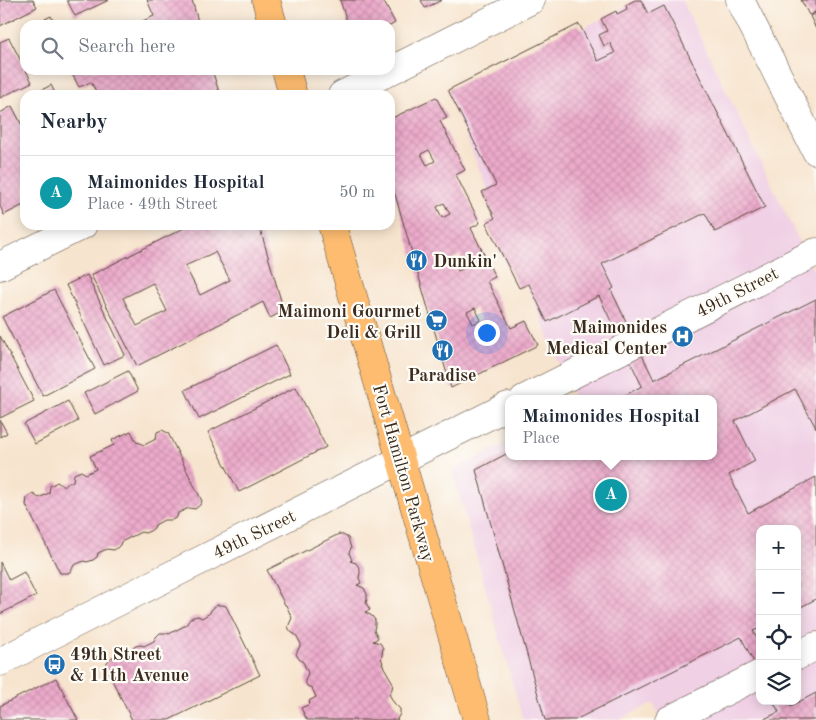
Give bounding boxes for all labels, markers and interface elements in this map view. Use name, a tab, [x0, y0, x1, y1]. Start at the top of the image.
search box	[20, 20, 395, 75]
icon: search	[38, 34, 66, 62]
text: Search here	[78, 38, 175, 57]
text: Nearby	[40, 112, 108, 133]
text: Maimonides Hospital	[87, 174, 265, 193]
text: A	[50, 185, 62, 201]
text: 50 m	[339, 185, 375, 201]
text: Place · 49th Street	[87, 197, 218, 213]
restaurant icon: Dunkin'	[405, 249, 429, 273]
place label: Dunkin'	[433, 253, 497, 271]
street label: 49th Street	[693, 265, 782, 321]
place label: Maimoni Gourmet Deli & Grill	[277, 303, 421, 342]
supermarket icon: Maimoni Gourmet Deli & Grill	[425, 309, 449, 333]
place label: Maimonides Medical Center	[546, 319, 667, 358]
your location	[474, 320, 500, 346]
hospital icon: Maimonides Medical Center	[671, 325, 695, 349]
restaurant icon: Paradise	[430, 338, 454, 362]
place label: Paradise	[407, 367, 477, 385]
street label: Fort Hamilton Parkway	[369, 382, 437, 565]
popup	[505, 395, 717, 460]
text: Maimonides Hospital	[522, 408, 700, 427]
text: Place	[522, 431, 560, 447]
pin: A	[595, 476, 627, 514]
street label: 49th Street	[210, 507, 299, 563]
map controls	[756, 525, 801, 705]
button: +	[756, 525, 801, 570]
button: −	[756, 570, 801, 615]
button: locate	[756, 615, 801, 660]
place label: 49th Street & 11th Avenue	[70, 646, 189, 685]
bus stop icon: 49th Street & 11th Avenue	[42, 652, 66, 676]
button: layers	[756, 660, 801, 705]

